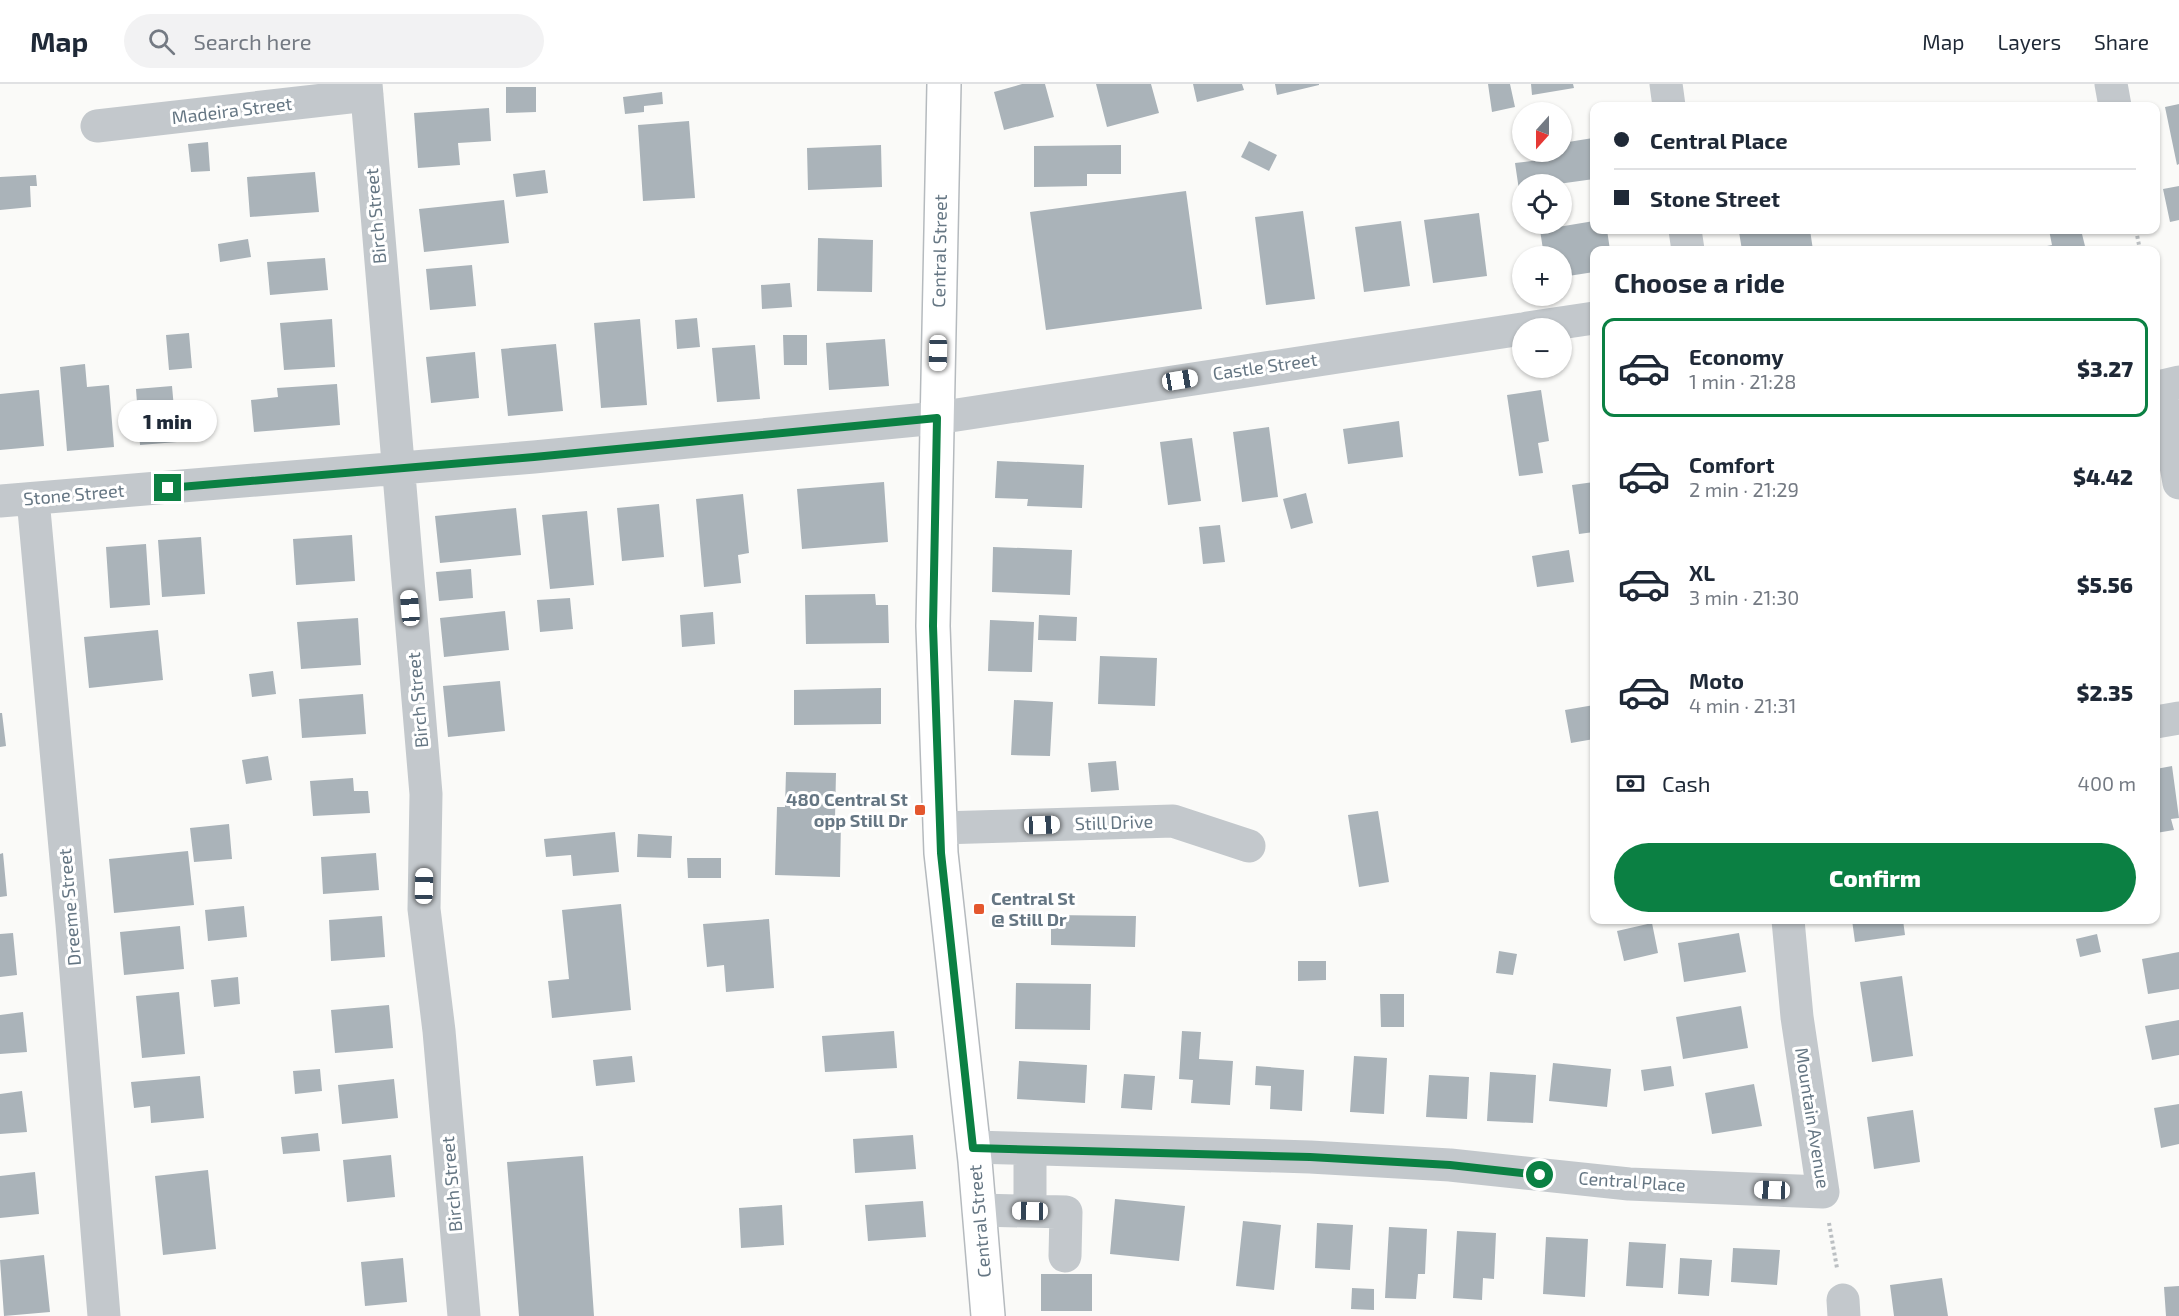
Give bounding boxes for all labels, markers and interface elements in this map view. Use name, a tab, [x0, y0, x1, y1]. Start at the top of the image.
search box	[124, 14, 544, 68]
text: Map	[30, 24, 88, 58]
icon: search	[145, 25, 178, 58]
text: Search here	[193, 28, 312, 54]
text: Map	[1922, 29, 1964, 54]
text: Layers	[1997, 29, 2061, 54]
text: Share	[2094, 29, 2149, 54]
street label: Madeira Street	[170, 92, 294, 128]
north arrow	[1512, 102, 1572, 162]
map controls	[1512, 102, 1572, 378]
text: Central Place	[1650, 127, 1788, 153]
street label: Birch Street	[360, 167, 390, 265]
button: locate	[1512, 174, 1572, 234]
text: Stone Street	[1650, 185, 1780, 211]
street label: Central Street	[927, 194, 951, 308]
button: +	[1512, 246, 1572, 306]
text: Choose a ride	[1614, 266, 1785, 298]
button: −	[1512, 318, 1572, 378]
car	[929, 335, 947, 371]
icon: car	[1617, 341, 1671, 395]
text: Economy	[1689, 343, 1784, 369]
street label: Castle Street	[1211, 348, 1319, 384]
text: $3.27	[2077, 355, 2133, 381]
car	[1161, 368, 1199, 392]
text: 1 min · 21:28	[1689, 369, 1796, 393]
callout: 1 min	[118, 401, 218, 443]
text: 1 min	[143, 409, 192, 433]
icon: car	[1617, 449, 1671, 503]
text: Comfort	[1689, 451, 1774, 477]
text: $4.42	[2073, 463, 2133, 489]
route end	[154, 474, 181, 501]
text: 2 min · 21:29	[1689, 477, 1799, 501]
street label: Stone Street	[23, 479, 125, 509]
icon: car	[1617, 557, 1671, 611]
text: XL	[1689, 559, 1715, 585]
text: $5.56	[2077, 571, 2133, 597]
text: 3 min · 21:30	[1689, 585, 1799, 609]
car	[399, 589, 421, 627]
street label: Birch Street	[402, 651, 432, 749]
icon: car	[1617, 665, 1671, 719]
text: Moto	[1689, 667, 1744, 693]
text: $2.35	[2077, 679, 2133, 705]
text: 4 min · 21:31	[1689, 693, 1797, 717]
icon: cash	[1614, 767, 1647, 800]
text: Cash	[1662, 770, 1711, 796]
text: 400 m	[2078, 771, 2136, 795]
place label: 480 Central St opp Still Dr	[786, 788, 909, 831]
marker: 480 Central St opp Still Dr	[913, 803, 927, 817]
street label: Still Drive	[1074, 810, 1153, 834]
car	[1024, 815, 1060, 835]
button: Confirm	[1614, 843, 2136, 912]
street label: Dreeme Street	[53, 847, 85, 967]
car	[415, 868, 433, 904]
place label: Central St @ Still Dr	[991, 887, 1076, 930]
marker: Central St @ Still Dr	[972, 902, 986, 916]
street label: Mountain Avenue	[1791, 1046, 1835, 1190]
street label: Birch Street	[436, 1135, 466, 1233]
route start	[1526, 1161, 1553, 1188]
street label: Central Street	[963, 1164, 995, 1278]
street label: Central Place	[1578, 1166, 1686, 1196]
car	[1754, 1180, 1790, 1200]
car	[1012, 1202, 1048, 1220]

